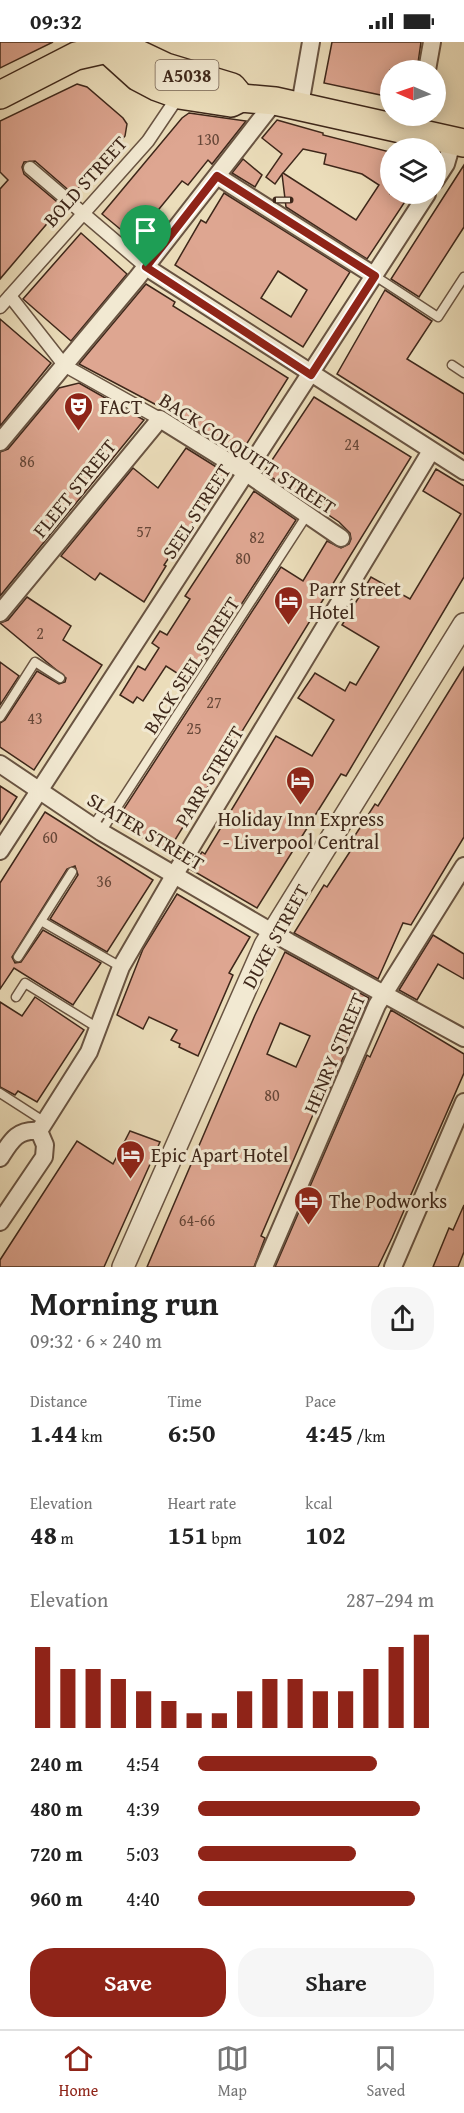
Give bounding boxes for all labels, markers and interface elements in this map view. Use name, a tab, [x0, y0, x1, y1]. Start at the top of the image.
text: 09:32	[30, 5, 82, 37]
road number: A5038	[156, 60, 219, 90]
north arrow	[380, 60, 446, 126]
map controls	[380, 60, 446, 204]
house number: 130	[196, 127, 220, 151]
street label: BOLD STREET	[36, 129, 134, 233]
button: layers	[380, 138, 446, 204]
pin	[120, 205, 171, 267]
icon: arrive	[129, 214, 162, 247]
street label: BACK COLQUITT STREET	[154, 385, 342, 521]
theatre icon: FACT	[63, 390, 95, 432]
place label: FACT	[100, 392, 142, 421]
house number: 24	[344, 432, 360, 456]
street label: FLEET STREET	[25, 433, 123, 543]
house number: 86	[19, 449, 35, 473]
street label: SEEL STREET	[154, 458, 238, 564]
house number: 57	[136, 519, 152, 543]
house number: 82	[249, 525, 265, 549]
house number: 80	[235, 546, 251, 570]
place label: Parr Street Hotel	[309, 574, 401, 626]
hotel icon: Parr Street Hotel	[272, 584, 304, 626]
street label: BACK SEEL STREET	[136, 591, 246, 739]
house number: 2	[36, 621, 44, 645]
house number: 27	[206, 690, 222, 714]
house number: 43	[27, 706, 43, 730]
house number: 25	[186, 716, 202, 740]
street label: PARR STREET	[167, 720, 251, 832]
hotel icon: Holiday Inn Express - Liverpool Central	[285, 764, 317, 806]
street label: SLATER STREET	[82, 785, 210, 877]
place label: Holiday Inn Express - Liverpool Central	[218, 804, 384, 856]
house number: 60	[42, 825, 58, 849]
house number: 36	[96, 869, 112, 893]
street label: DUKE STREET	[234, 878, 316, 994]
street label: HENRY STREET	[296, 988, 372, 1118]
house number: 80	[264, 1083, 280, 1107]
hotel icon: Epic Apart Hotel	[114, 1138, 146, 1180]
place label: Epic Apart Hotel	[151, 1140, 289, 1169]
hotel icon: The Podworks	[292, 1184, 324, 1226]
place label: The Podworks	[329, 1186, 447, 1215]
house number: 64-66	[179, 1208, 215, 1232]
text: Morning run	[30, 1279, 219, 1327]
button: share	[371, 1287, 434, 1350]
text: 09:32 · 6 × 240 m	[30, 1326, 162, 1355]
text: Distance	[30, 1389, 87, 1413]
text: Time	[168, 1389, 202, 1413]
text: Pace	[305, 1389, 336, 1413]
text: 1.44	[30, 1413, 78, 1452]
text: 6:50	[168, 1413, 215, 1452]
text: 4:45	[305, 1413, 353, 1452]
text: km	[78, 1424, 102, 1448]
text: /km	[353, 1424, 385, 1448]
text: Elevation	[30, 1491, 93, 1515]
text: Heart rate	[168, 1491, 236, 1515]
text: kcal	[305, 1491, 333, 1515]
text: 48	[30, 1515, 57, 1554]
text: 151	[168, 1515, 208, 1554]
text: 102	[305, 1515, 346, 1554]
text: m	[57, 1526, 74, 1550]
text: bpm	[208, 1526, 242, 1550]
text: Elevation	[30, 1585, 108, 1614]
text: 287–294 m	[346, 1585, 434, 1614]
text: 240 m	[30, 1749, 83, 1778]
text: 4:54	[126, 1749, 160, 1778]
text: 480 m	[30, 1794, 83, 1823]
text: 4:39	[126, 1794, 160, 1823]
text: 720 m	[30, 1839, 83, 1868]
text: 5:03	[126, 1839, 160, 1868]
text: 960 m	[30, 1884, 83, 1913]
text: 4:40	[126, 1884, 160, 1913]
button: Save	[30, 1948, 226, 2017]
button: Share	[238, 1948, 434, 2017]
tab: Home	[59, 2042, 98, 2102]
tab: Map	[216, 2042, 249, 2102]
tab: Saved	[366, 2042, 405, 2102]

